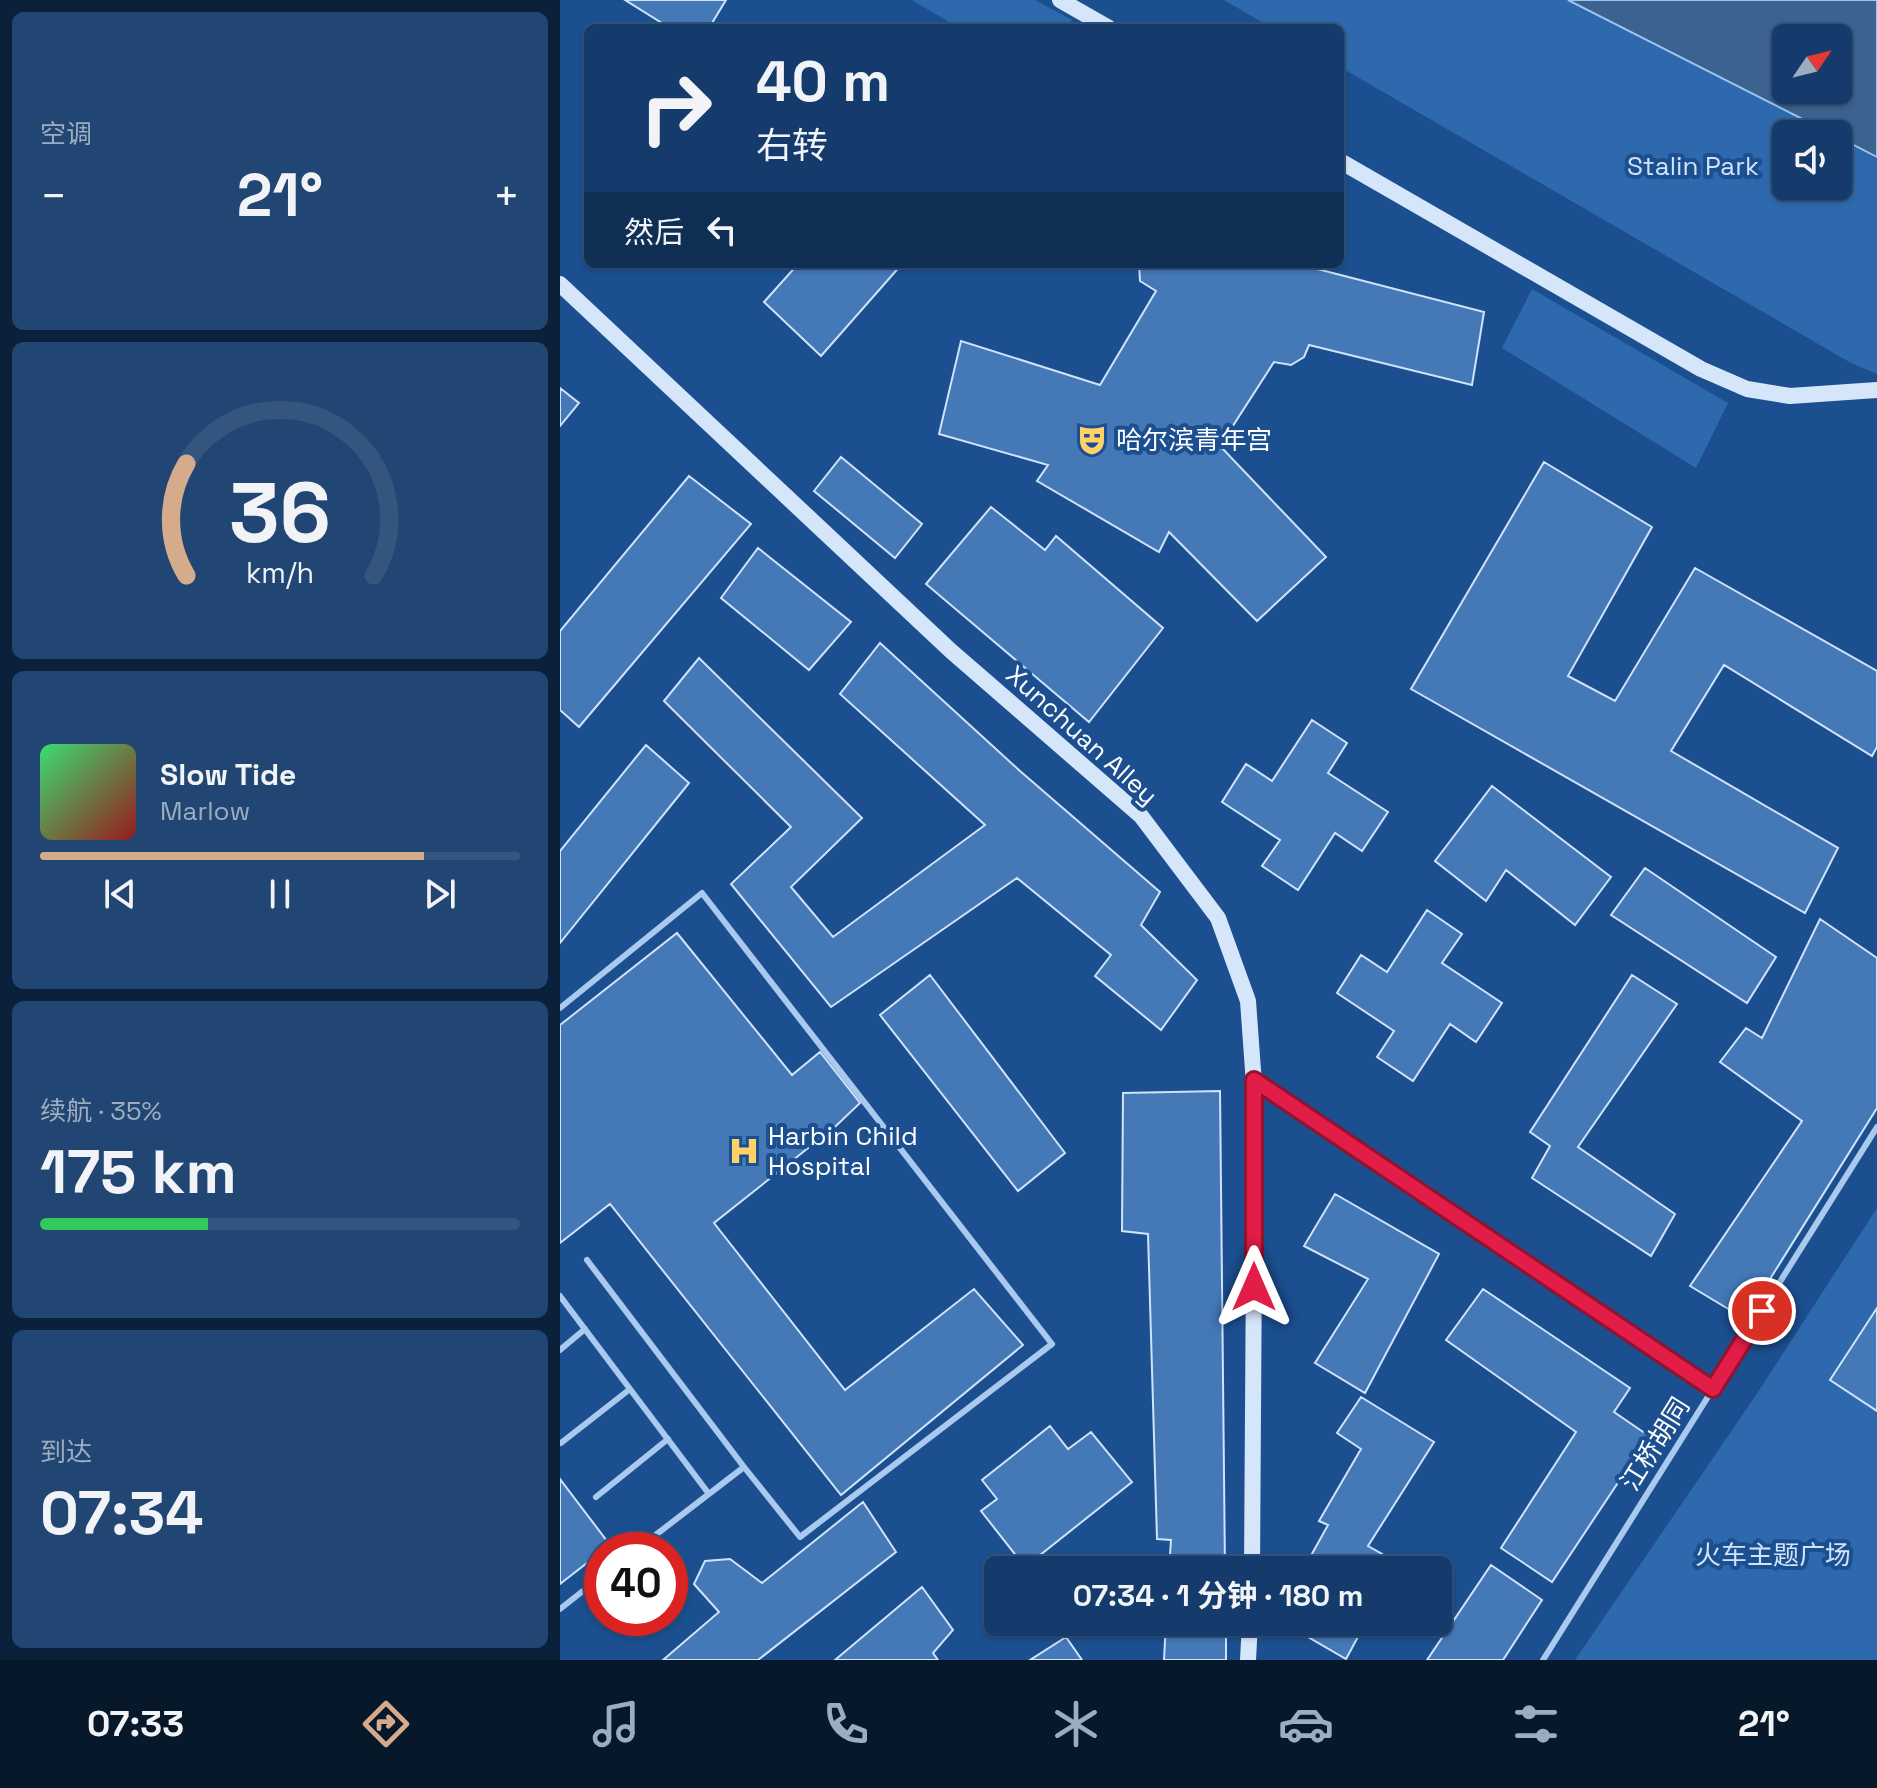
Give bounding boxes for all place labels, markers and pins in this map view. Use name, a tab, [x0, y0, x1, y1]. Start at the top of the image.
theatre icon: 哈尔滨青年宫	[1075, 423, 1109, 457]
place label: 哈尔滨青年宫	[1116, 423, 1272, 457]
place label: Harbin Child Hospital	[768, 1119, 918, 1183]
hospital icon: Harbin Child Hospital	[727, 1134, 761, 1168]
pin	[1728, 1277, 1796, 1345]

